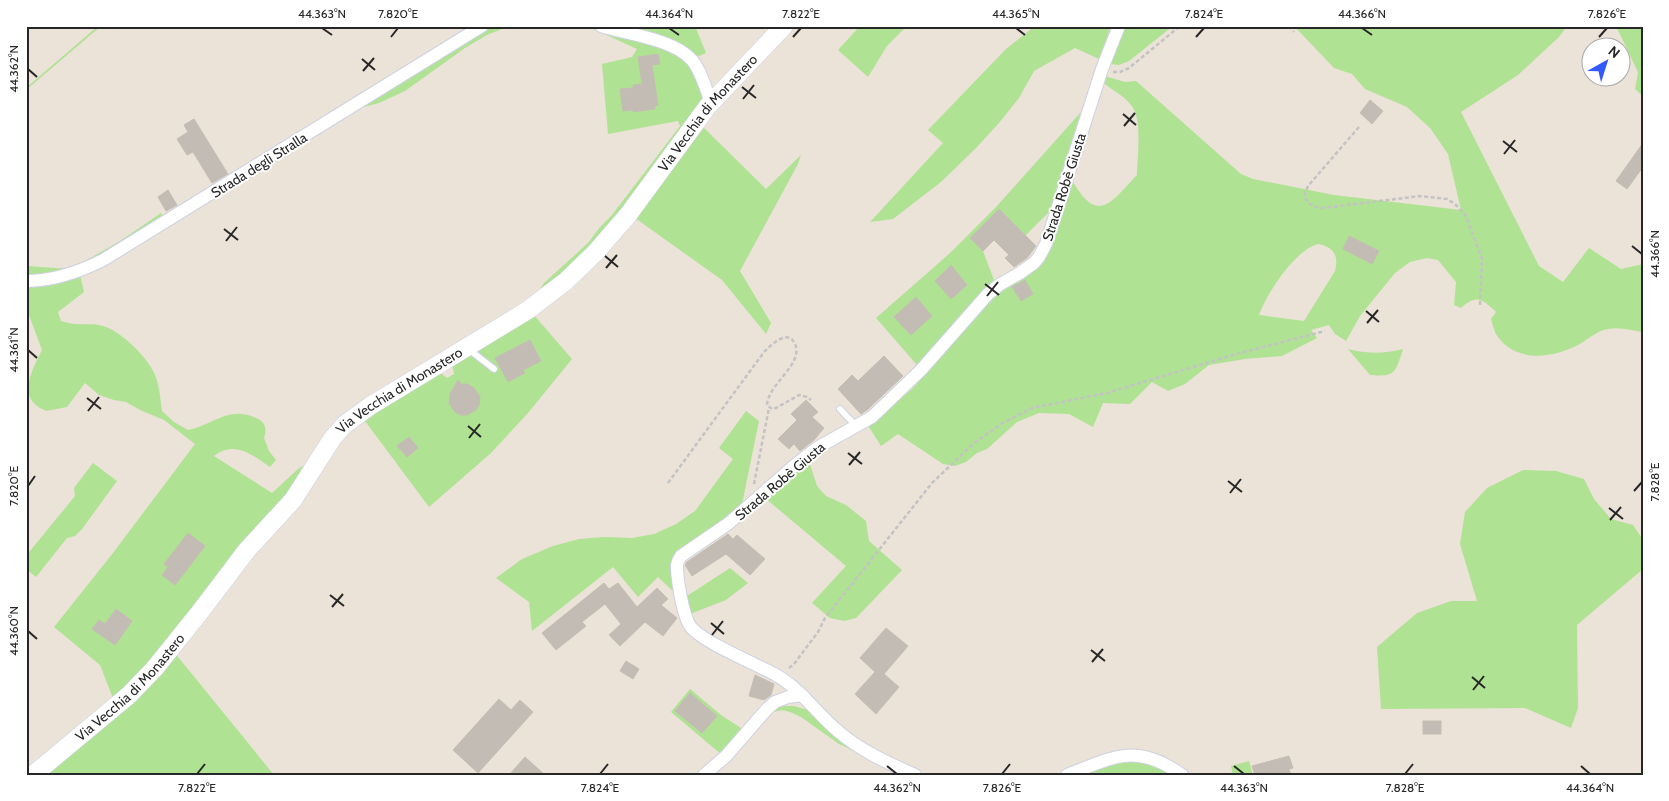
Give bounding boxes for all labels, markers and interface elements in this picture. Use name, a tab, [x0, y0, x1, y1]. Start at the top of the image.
text: 44.363°N	[298, 6, 346, 21]
text: 7.820°E	[378, 6, 418, 21]
text: 44.364°N	[645, 6, 693, 21]
text: 7.822°E	[782, 6, 820, 21]
text: 44.365°N	[992, 6, 1040, 21]
text: 7.824°E	[1185, 6, 1224, 21]
text: 44.366°N	[1338, 6, 1386, 21]
text: 7.826°E	[1588, 6, 1627, 21]
north arrow	[1582, 38, 1632, 88]
text: N	[1605, 42, 1624, 62]
text: 44.362°N	[6, 45, 21, 93]
street label: Via Vecchia di Monastero	[654, 50, 761, 175]
street label: Strada degli Stralla	[208, 128, 311, 202]
street label: Strada Robè Giusta	[1038, 131, 1090, 243]
text: 44.366°N	[1647, 230, 1662, 278]
text: 44.361°N	[6, 327, 21, 373]
street label: Via Vecchia di Monastero	[332, 343, 466, 437]
street label: Strada Robè Giusta	[731, 438, 829, 524]
text: 7.828°E	[1647, 462, 1662, 502]
text: 7.820°E	[6, 466, 21, 506]
text: 44.360°N	[6, 606, 21, 656]
street label: Via Vecchia di Monastero	[71, 629, 189, 745]
text: 7.822°E	[178, 780, 216, 795]
text: 7.824°E	[581, 780, 620, 795]
text: 44.362°N	[873, 780, 921, 795]
text: 7.826°E	[983, 780, 1022, 795]
text: 44.363°N	[1220, 780, 1268, 795]
text: 7.828°E	[1385, 780, 1425, 795]
text: 44.364°N	[1566, 780, 1614, 795]

